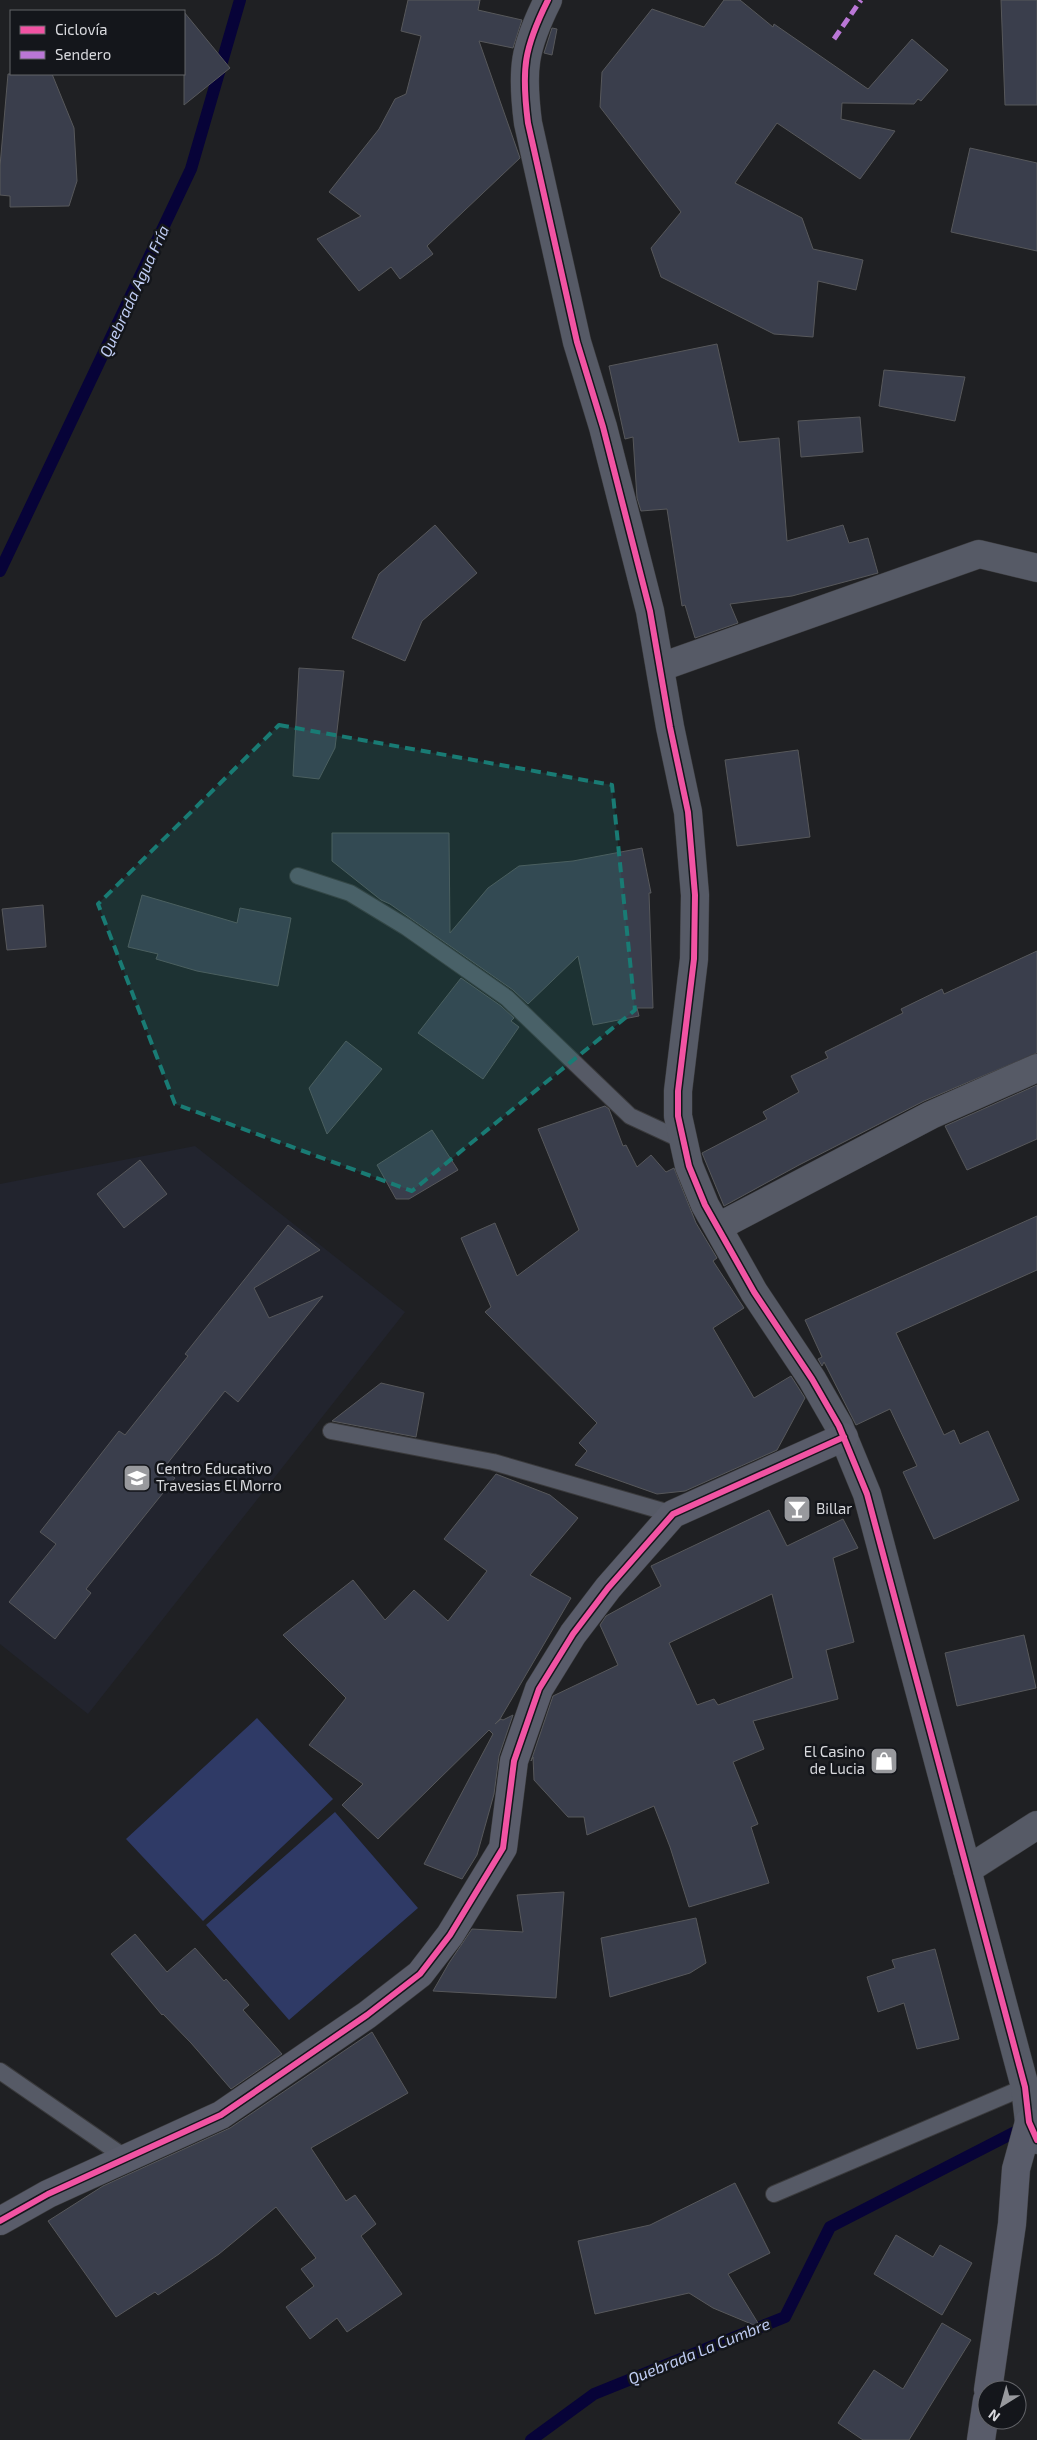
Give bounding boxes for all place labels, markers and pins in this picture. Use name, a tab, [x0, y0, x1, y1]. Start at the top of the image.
place label: Centro Educativo Travesias El Morro	[156, 1459, 282, 1494]
school or university icon: Centro Educativo Travesias El Morro	[122, 1463, 152, 1493]
bar icon: Billar	[782, 1494, 812, 1524]
place label: Billar	[816, 1499, 852, 1517]
place label: El Casino de Lucia	[804, 1742, 865, 1777]
shop icon: El Casino de Lucia	[869, 1746, 899, 1776]

